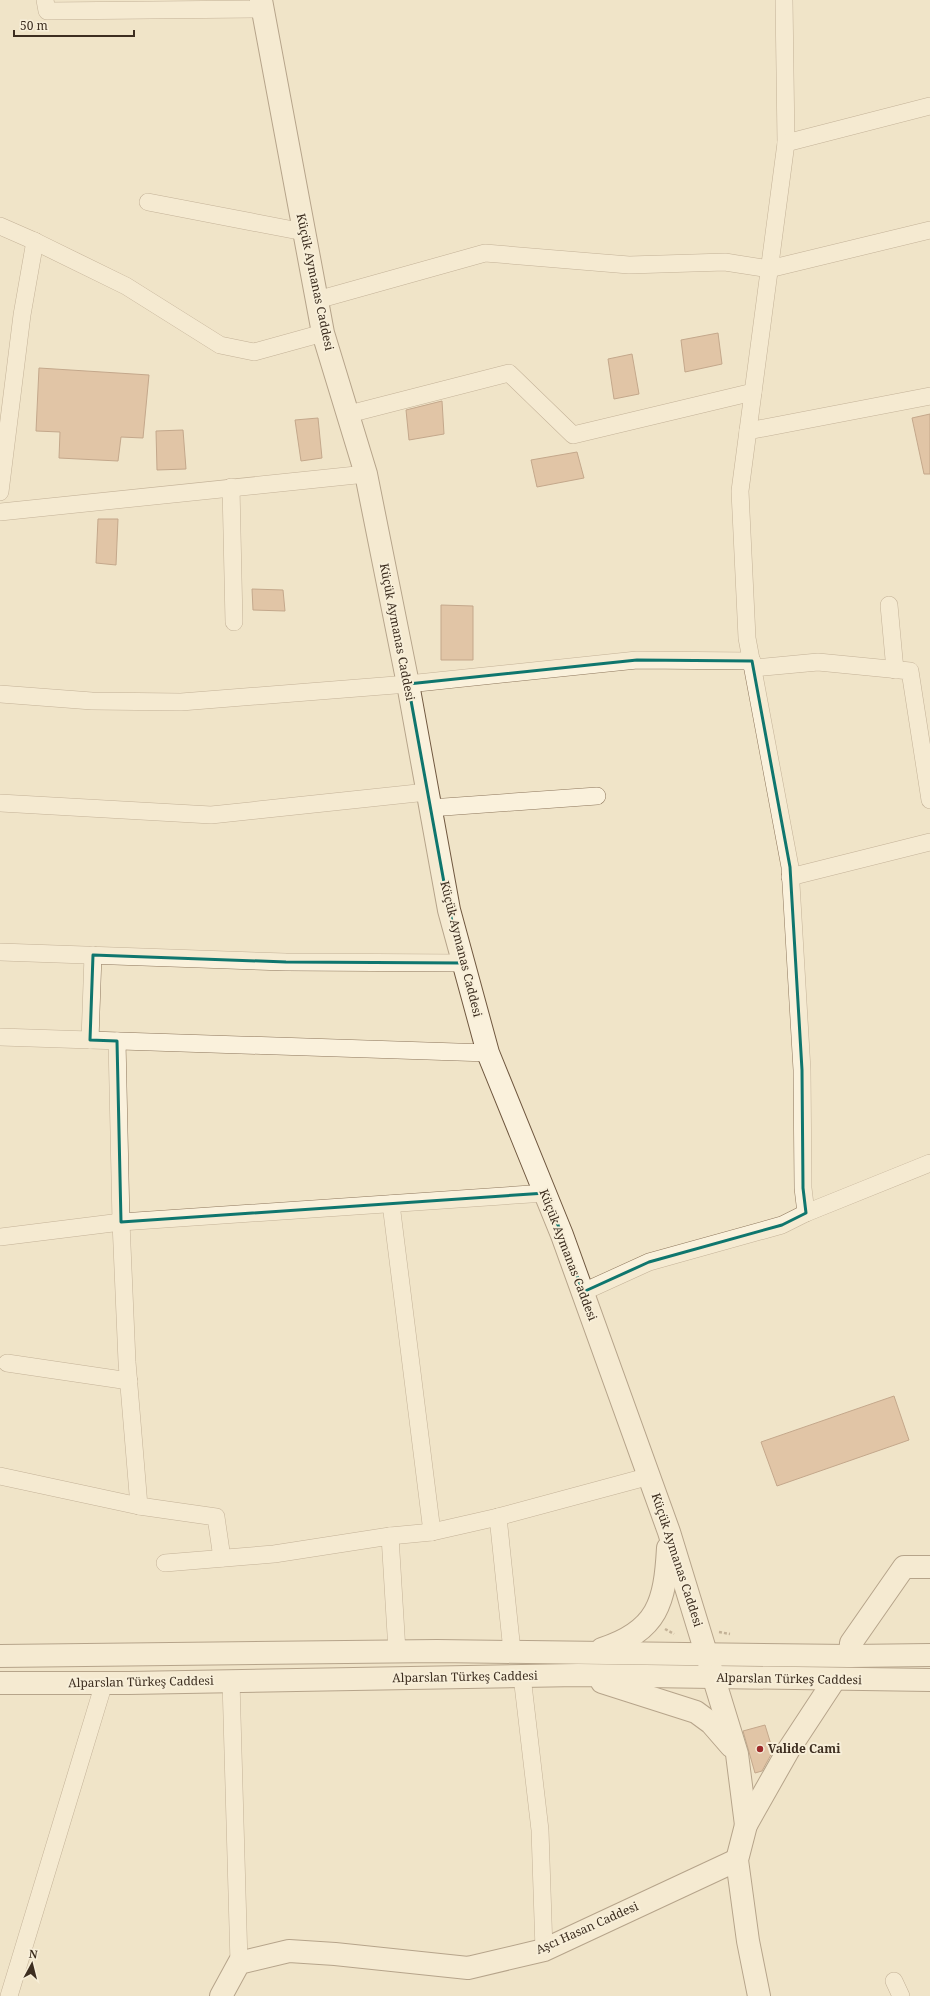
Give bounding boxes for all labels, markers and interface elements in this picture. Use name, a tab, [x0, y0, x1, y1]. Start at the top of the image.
scale bar	[14, 12, 134, 38]
text: 50 m	[20, 17, 48, 34]
street label: Küçük Aymanas Caddesi	[293, 212, 338, 352]
street label: Küçük Aymanas Caddesi	[376, 562, 419, 702]
street label: Küçük Aymanas Caddesi	[436, 879, 487, 1019]
street label: Küçük Aymanas Caddesi	[535, 1187, 601, 1323]
street label: Küçük Aymanas Caddesi	[648, 1491, 707, 1629]
street label: Alparslan Türkeş Caddesi	[392, 1667, 538, 1686]
street label: Alparslan Türkeş Caddesi	[716, 1669, 862, 1688]
street label: Alparslan Türkeş Caddesi	[68, 1672, 214, 1691]
place label: Valide Cami	[768, 1740, 841, 1757]
marker: Valide Cami	[755, 1744, 765, 1754]
street label: Aşcı Hasan Caddesi	[533, 1897, 641, 1958]
north arrow	[12, 1944, 52, 1984]
text: N	[28, 1946, 39, 1962]

